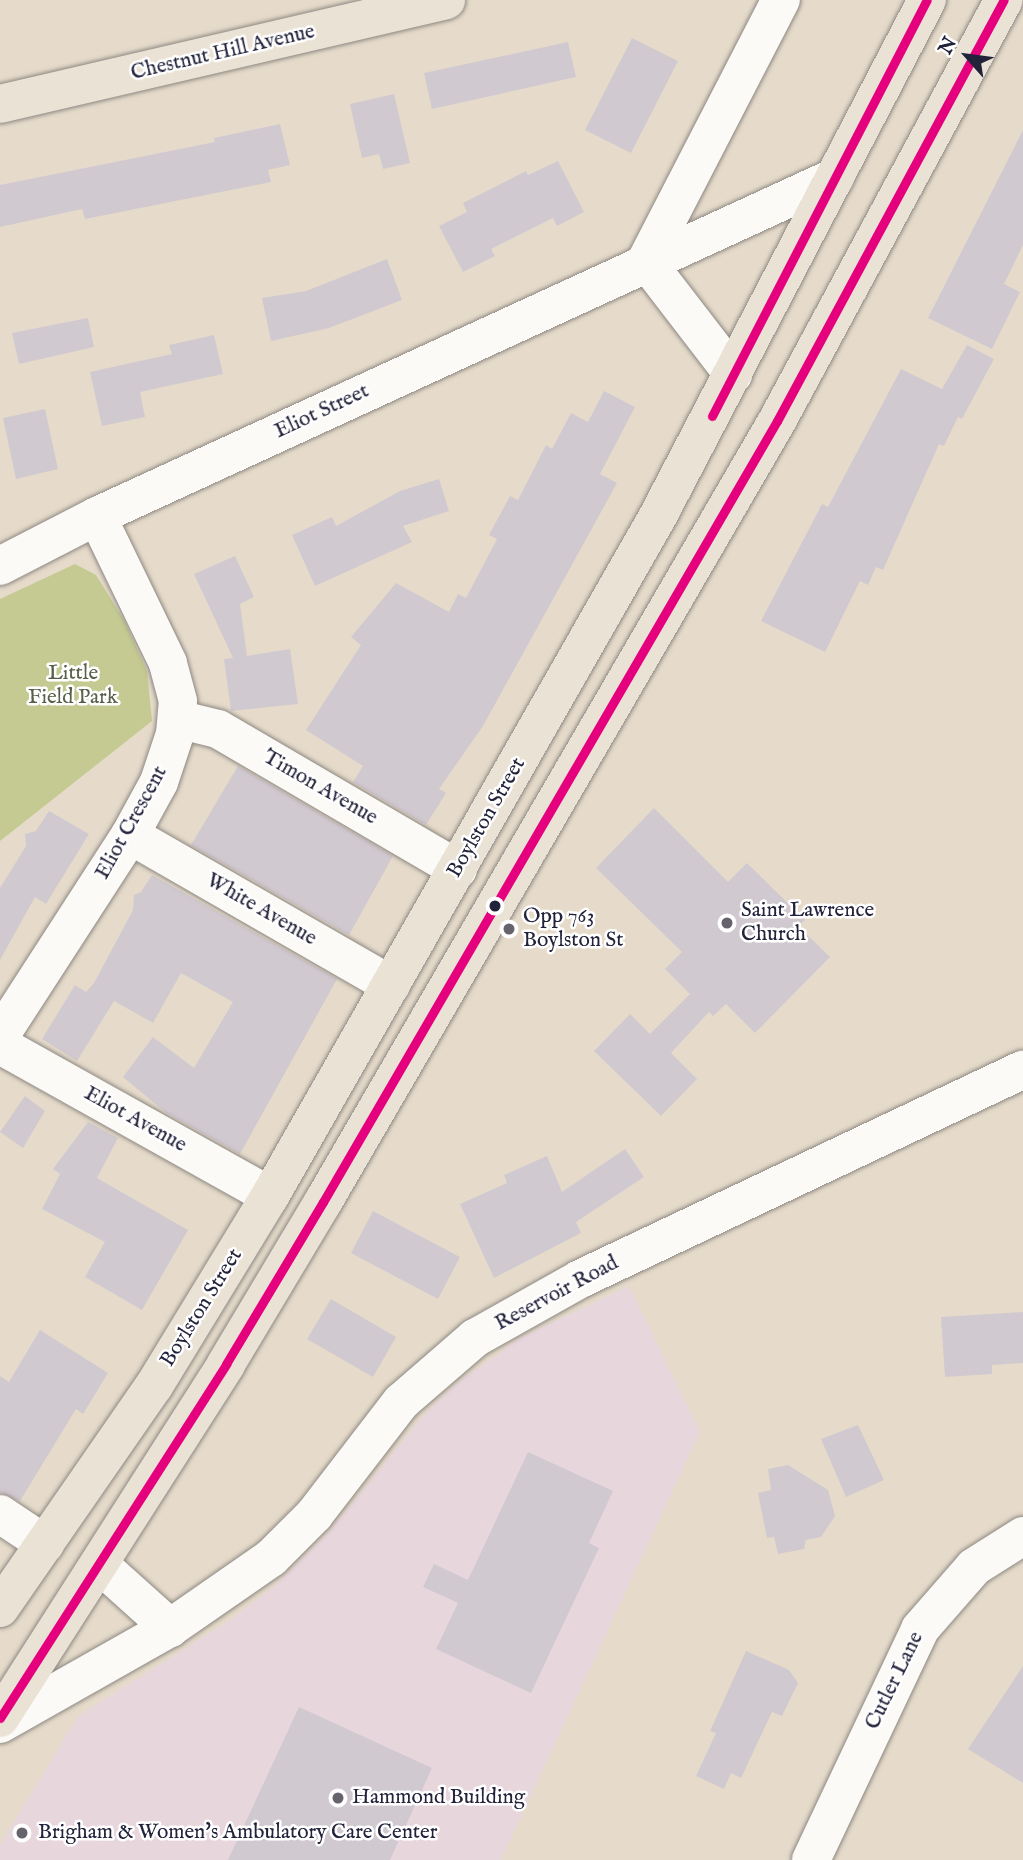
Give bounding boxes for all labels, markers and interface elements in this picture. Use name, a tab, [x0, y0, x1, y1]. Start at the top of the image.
street label: Chestnut Hill Avenue	[129, 20, 317, 86]
north arrow	[932, 21, 1002, 91]
text: N	[934, 33, 963, 59]
street label: Eliot Street	[271, 379, 373, 445]
park label: Little Field Park	[28, 661, 118, 711]
street label: Timon Avenue	[258, 745, 382, 831]
street label: Boylston Street	[442, 753, 532, 883]
street label: Eliot Crescent	[91, 762, 173, 884]
street label: White Avenue	[201, 868, 321, 952]
place label: Saint Lawrence Church	[741, 898, 874, 948]
unlabelled marker	[488, 899, 502, 913]
place label: Opp 763 Boylston St	[523, 904, 623, 954]
marker: Saint Lawrence Church	[719, 915, 735, 931]
marker: Opp 763 Boylston St	[501, 921, 517, 937]
street label: Eliot Avenue	[79, 1082, 191, 1158]
street label: Boylston Street	[156, 1244, 248, 1372]
street label: Reservoir Road	[491, 1251, 623, 1337]
street label: Cutler Lane	[861, 1628, 929, 1734]
place label: Hammond Building	[352, 1785, 525, 1811]
marker: Hammond Building	[330, 1790, 346, 1806]
place label: Brigham & Women's Ambulatory Care Center	[38, 1820, 437, 1846]
marker: Brigham & Women's Ambulatory Care Center	[12, 1823, 32, 1843]

